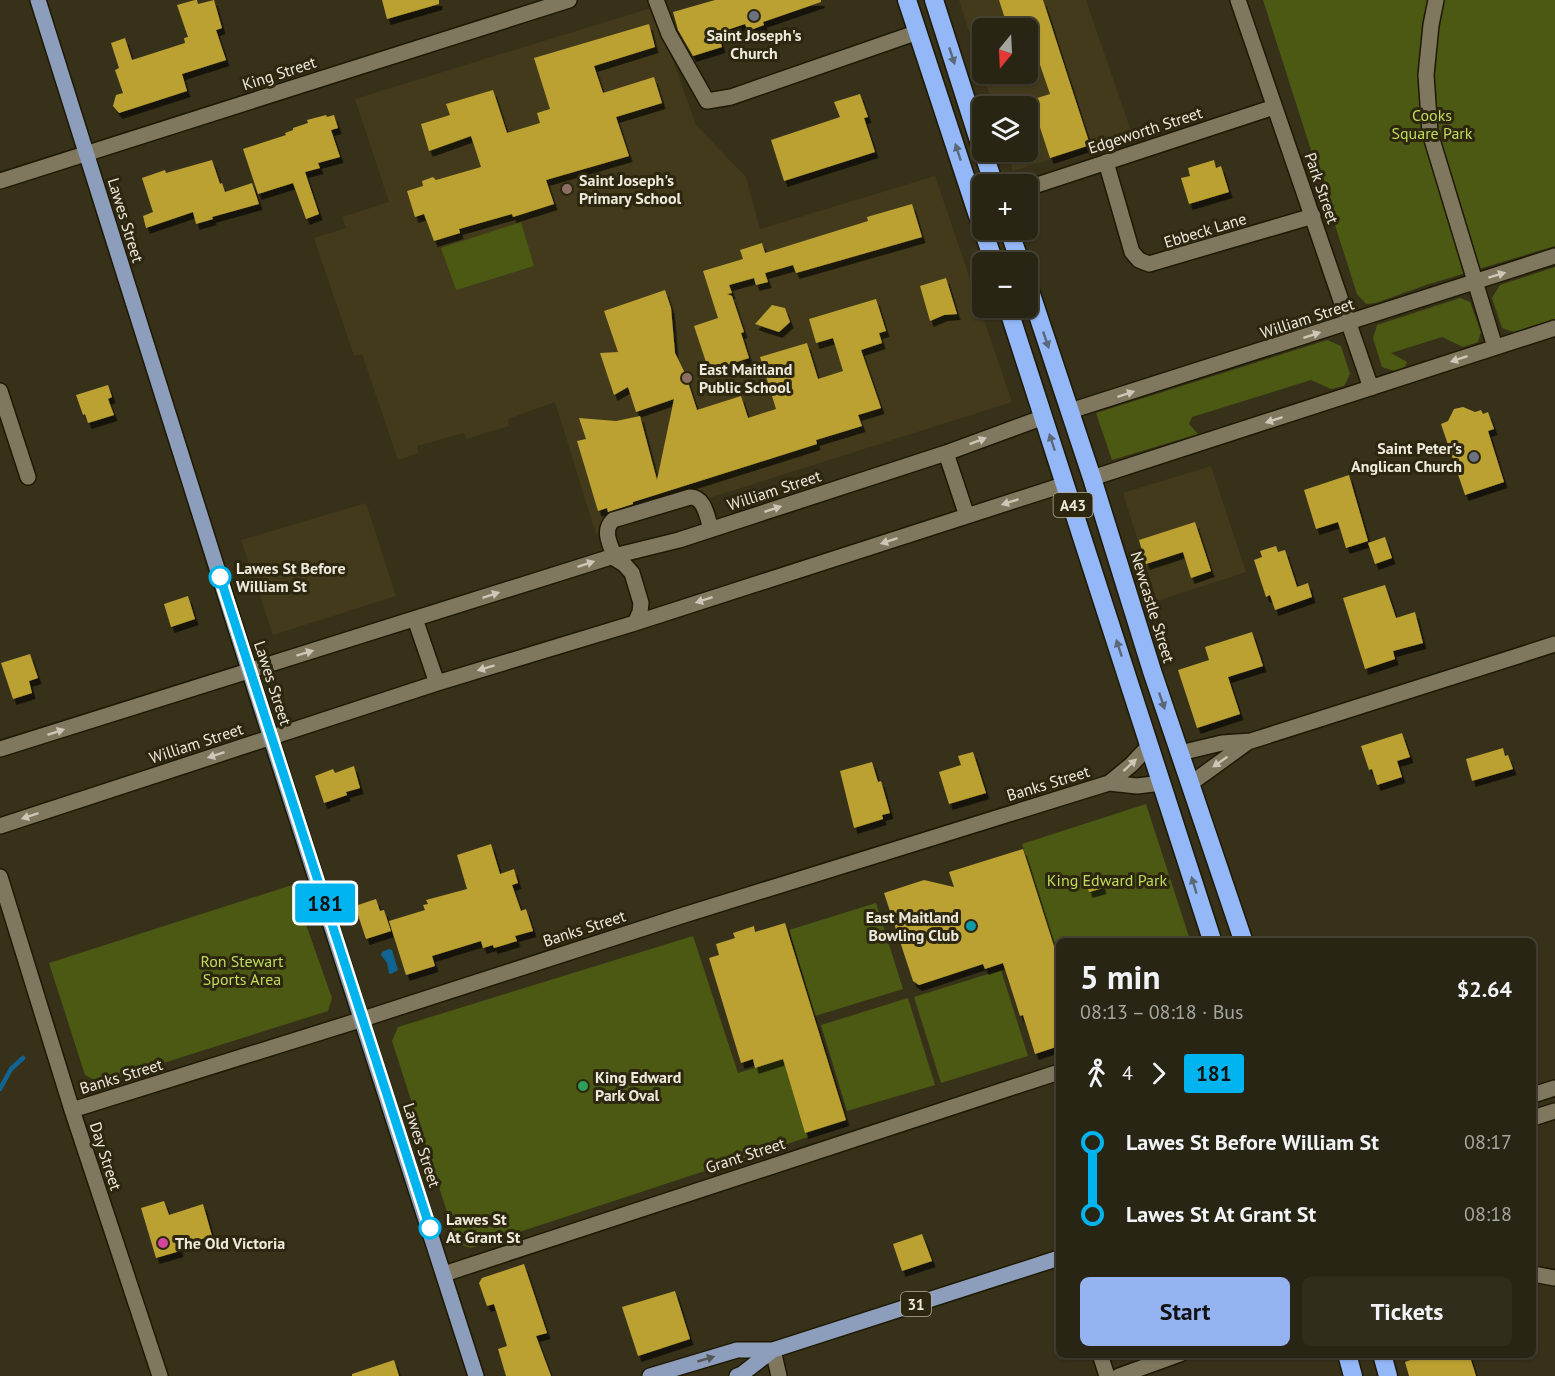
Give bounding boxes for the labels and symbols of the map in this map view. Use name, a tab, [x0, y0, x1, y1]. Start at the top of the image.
marker: Saint Joseph's Church	[747, 9, 761, 23]
north arrow	[972, 18, 1038, 84]
place label: Saint Joseph's Church	[707, 25, 802, 63]
one-way arrow	[947, 47, 957, 65]
street label: King Street	[240, 51, 319, 94]
street label: Edgeworth Street	[1085, 102, 1205, 158]
park label: Cooks Square Park	[1392, 105, 1473, 143]
one-way arrow	[953, 143, 962, 161]
street label: Park Street	[1300, 150, 1344, 227]
place label: Saint Joseph's Primary School	[579, 170, 681, 208]
street label: Lawes Street	[104, 175, 149, 265]
marker: Saint Joseph's Primary School	[560, 182, 574, 196]
street label: Ebbeck Lane	[1161, 208, 1249, 252]
one-way arrow	[1488, 269, 1506, 279]
street label: William Street	[1258, 293, 1357, 343]
one-way arrow	[1303, 330, 1321, 339]
one-way arrow	[1042, 331, 1051, 349]
one-way arrow	[1450, 355, 1468, 364]
place label: East Maitland Public School	[699, 359, 792, 397]
marker: East Maitland Public School	[680, 371, 694, 385]
one-way arrow	[1117, 389, 1135, 398]
one-way arrow	[1265, 415, 1283, 425]
one-way arrow	[1047, 433, 1057, 451]
one-way arrow	[969, 436, 987, 445]
place label: Saint Peter's Anglican Church	[1351, 438, 1462, 476]
marker: Saint Peter's Anglican Church	[1467, 450, 1481, 464]
street label: William Street	[725, 465, 824, 515]
road number: A43	[1054, 493, 1092, 517]
one-way arrow	[1001, 498, 1019, 507]
one-way arrow	[764, 504, 782, 513]
one-way arrow	[880, 536, 898, 546]
street label: Newcastle Street	[1127, 549, 1180, 666]
place label: Lawes St Before William St	[236, 558, 346, 596]
one-way arrow	[577, 559, 595, 569]
marker: Lawes St Before William St	[209, 566, 231, 588]
one-way arrow	[482, 590, 500, 599]
one-way arrow	[695, 596, 713, 606]
street label: Lawes Street	[250, 638, 296, 728]
one-way arrow	[1114, 639, 1123, 657]
one-way arrow	[296, 648, 314, 657]
one-way arrow	[476, 664, 494, 674]
one-way arrow	[1158, 692, 1168, 710]
street label: William Street	[147, 718, 246, 768]
one-way arrow	[47, 727, 65, 736]
one-way arrow	[207, 751, 225, 760]
one-way arrow	[1212, 756, 1228, 767]
one-way arrow	[1122, 759, 1137, 772]
street label: Banks Street	[1004, 761, 1092, 805]
one-way arrow	[21, 812, 39, 821]
park label: King Edward Park	[1047, 870, 1167, 890]
one-way arrow	[1189, 876, 1199, 894]
line badge: 181	[290, 884, 360, 922]
street label: Banks Street	[540, 905, 628, 951]
place label: East Maitland Bowling Club	[866, 907, 959, 945]
marker: East Maitland Bowling Club	[964, 919, 978, 933]
park label: Ron Stewart Sports Area	[200, 951, 284, 989]
street label: Banks Street	[77, 1054, 165, 1098]
place label: King Edward Park Oval	[595, 1067, 681, 1105]
marker: King Edward Park Oval	[576, 1079, 590, 1093]
street label: Lawes Street	[399, 1100, 445, 1190]
street label: Day Street	[86, 1119, 127, 1193]
street label: Grant Street	[703, 1133, 788, 1177]
place label: Lawes St At Grant St	[446, 1209, 521, 1247]
marker: Lawes St At Grant St	[419, 1217, 441, 1239]
place label: The Old Victoria	[175, 1233, 285, 1253]
marker: The Old Victoria	[156, 1236, 170, 1250]
road number: 31	[901, 1292, 931, 1316]
one-way arrow	[697, 1354, 715, 1363]

